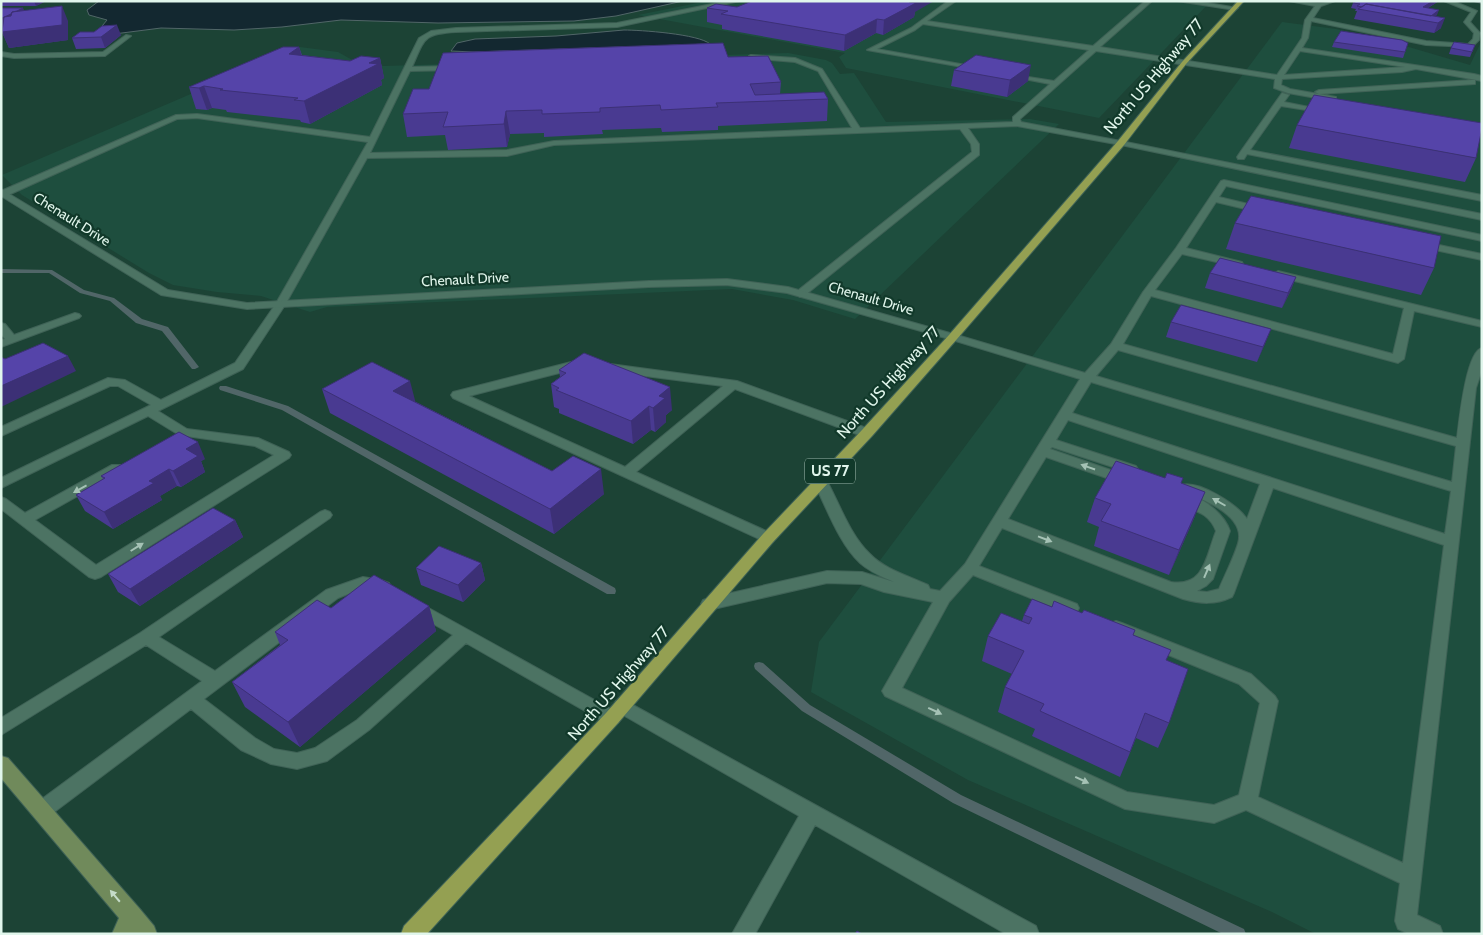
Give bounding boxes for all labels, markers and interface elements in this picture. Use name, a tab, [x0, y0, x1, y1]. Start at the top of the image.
street label: North US Highway 77	[1100, 15, 1207, 138]
street label: Chenault Drive	[30, 188, 114, 250]
street label: Chenault Drive	[421, 268, 509, 290]
street label: Chenault Drive	[826, 277, 916, 319]
street label: North US Highway 77	[833, 322, 944, 443]
road number: US 77	[805, 458, 855, 484]
one-way arrow	[1080, 463, 1095, 471]
one-way arrow	[73, 485, 87, 493]
one-way arrow	[1212, 498, 1225, 507]
one-way arrow	[1038, 535, 1053, 543]
one-way arrow	[130, 542, 143, 552]
one-way arrow	[1204, 564, 1212, 578]
street label: North US Highway 77	[564, 622, 673, 744]
one-way arrow	[928, 708, 942, 716]
one-way arrow	[1075, 776, 1089, 784]
one-way arrow	[109, 891, 121, 903]

